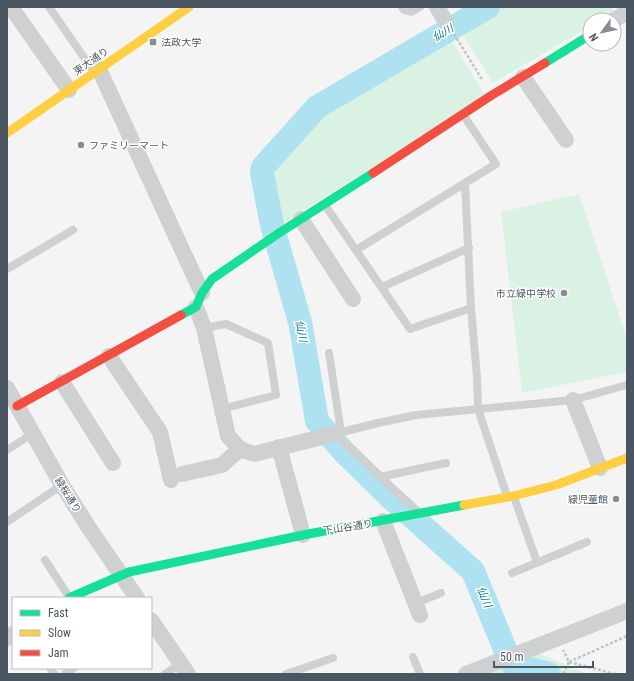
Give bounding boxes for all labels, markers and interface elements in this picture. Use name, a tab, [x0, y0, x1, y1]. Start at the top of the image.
north arrow	[582, 12, 622, 52]
water label: 仙川	[430, 21, 457, 44]
text: N	[587, 31, 601, 44]
marker: 法政大学	[148, 37, 158, 47]
place label: 法政大学	[161, 37, 201, 48]
street label: 東大通り	[71, 45, 111, 77]
marker: ファミリーマート	[76, 140, 86, 150]
place label: ファミリーマート	[89, 140, 169, 151]
place label: 市立緑中学校	[496, 288, 556, 299]
marker: 市立緑中学校	[559, 288, 569, 298]
water label: 仙川	[293, 319, 310, 344]
street label: 緑桜通り	[53, 475, 83, 515]
place label: 緑児童館	[568, 494, 608, 505]
marker: 緑児童館	[611, 494, 621, 504]
street label: 下山谷通り	[322, 518, 374, 536]
water label: 仙川	[474, 584, 495, 611]
legend	[12, 597, 152, 669]
text: Fast	[48, 606, 69, 620]
text: Slow	[48, 626, 71, 640]
scale bar	[494, 643, 593, 669]
text: Jam	[48, 646, 69, 660]
text: 50 m	[500, 650, 524, 664]

